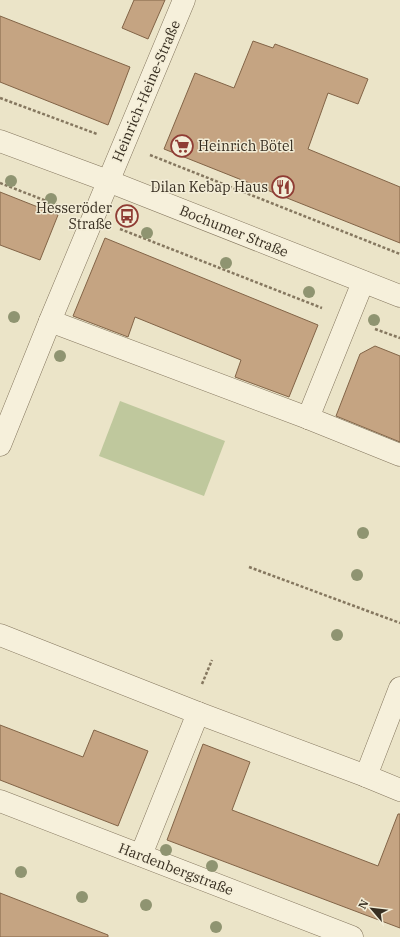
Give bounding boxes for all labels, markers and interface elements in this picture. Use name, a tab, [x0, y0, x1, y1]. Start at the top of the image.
street label: Heinrich-Heine-Straße	[108, 17, 184, 165]
supermarket icon: Heinrich Bötel	[169, 133, 195, 159]
place label: Heinrich Bötel	[198, 137, 294, 155]
restaurant icon: Dilan Kebap Haus	[270, 174, 296, 200]
place label: Dilan Kebap Haus	[151, 178, 268, 196]
place label: Hesseröder Straße	[36, 199, 113, 233]
street label: Bochumer Straße	[177, 201, 291, 261]
bus stop icon: Hesseröder Straße	[114, 203, 140, 229]
street label: Hardenbergstraße	[116, 839, 236, 899]
north arrow	[352, 889, 392, 929]
text: N	[355, 897, 372, 911]

